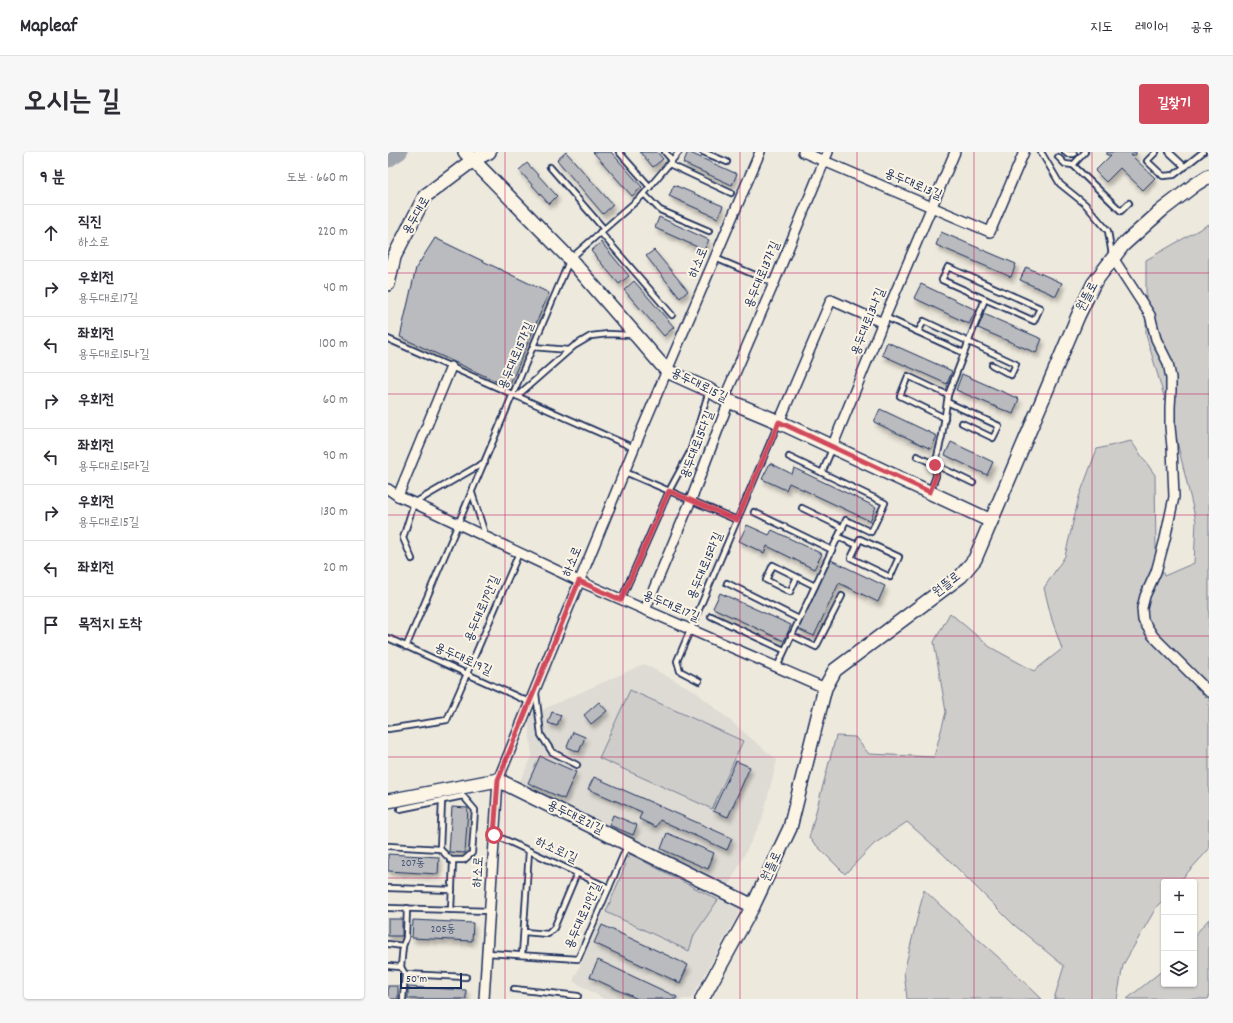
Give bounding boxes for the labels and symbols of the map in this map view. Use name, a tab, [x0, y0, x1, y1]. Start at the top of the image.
street label: 용두대로13길	[881, 164, 945, 206]
street label: 용두대로	[398, 193, 436, 239]
street label: 용두대로13가길	[740, 238, 786, 312]
street label: 하소로	[684, 245, 714, 281]
street label: 원뜰로	[1072, 279, 1104, 315]
street label: 용두대로13나길	[847, 285, 891, 359]
street label: 용두대로15가길	[494, 319, 540, 393]
street label: 용두대로15길	[667, 364, 731, 408]
street label: 용두대로15다길	[676, 408, 720, 482]
route end	[926, 456, 944, 474]
street label: 용두대로15라길	[683, 529, 729, 603]
street label: 하소로	[558, 544, 588, 580]
street label: 원뜰로	[929, 568, 965, 602]
street label: 용두대로17안길	[460, 573, 506, 645]
street label: 용두대로17길	[640, 587, 702, 627]
street label: 용두대로19길	[431, 639, 495, 681]
street label: 용두대로21길	[543, 796, 607, 840]
route start	[485, 826, 503, 844]
street label: 하소로1길	[532, 833, 580, 869]
street label: 원뜰로	[757, 849, 787, 885]
house number: 207동	[401, 856, 425, 872]
street label: 하소로	[468, 856, 490, 888]
street label: 용두대로21안길	[561, 880, 607, 952]
house number: 205동	[431, 922, 456, 938]
scale bar	[400, 971, 462, 990]

